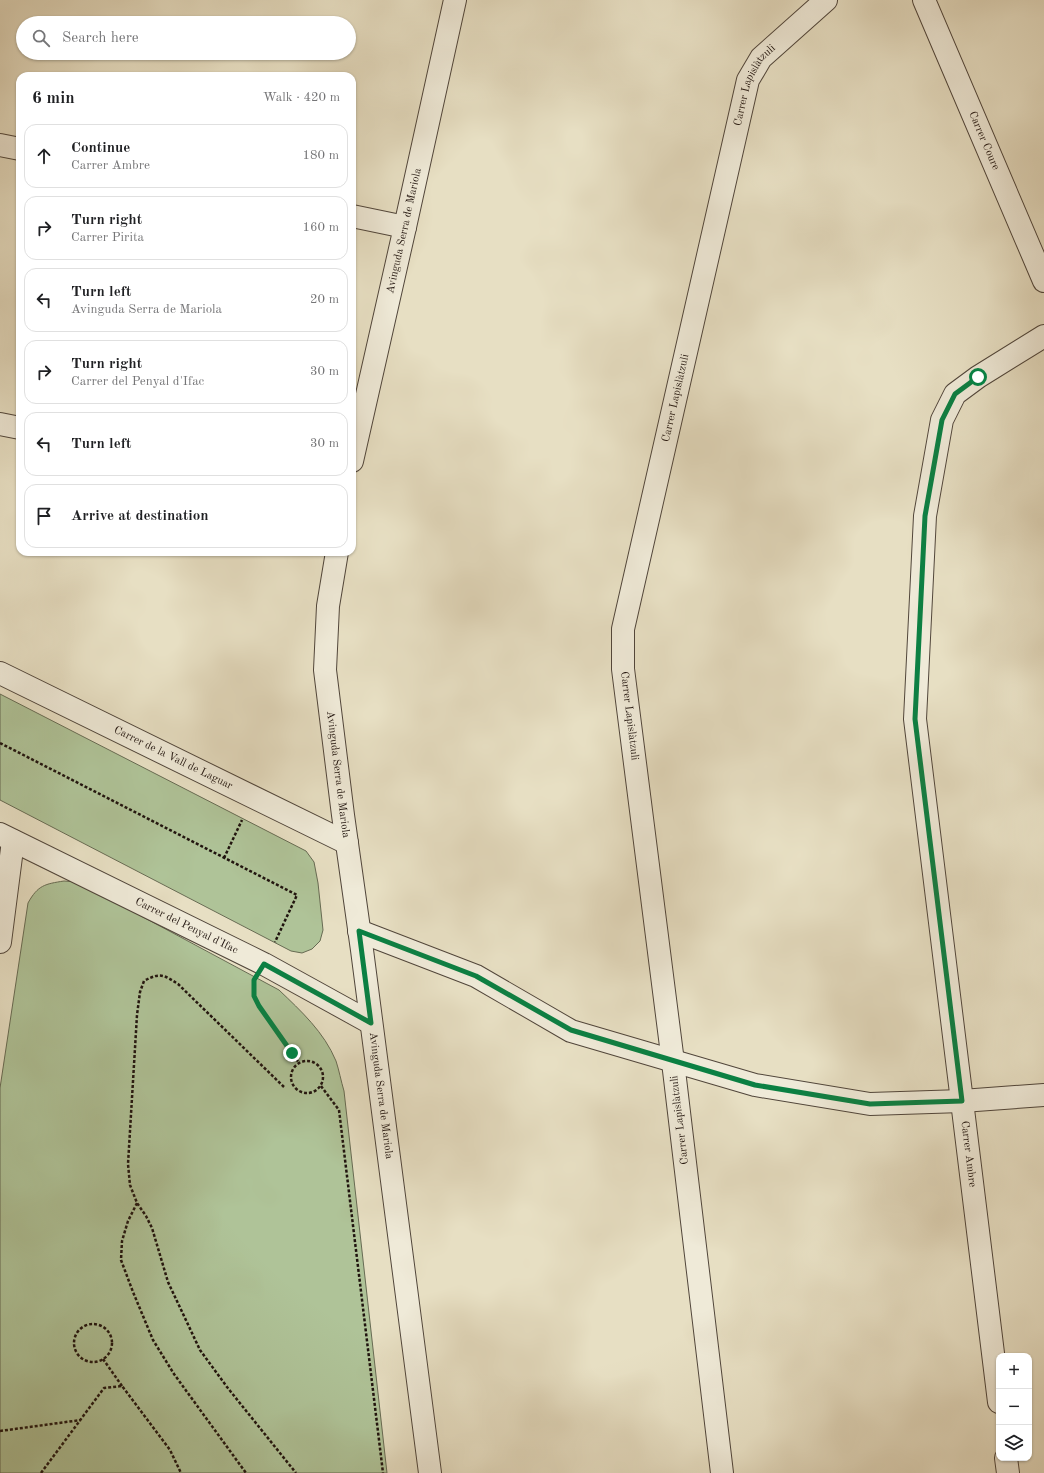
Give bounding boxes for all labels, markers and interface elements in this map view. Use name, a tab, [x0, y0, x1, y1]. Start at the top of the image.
search box	[16, 16, 356, 60]
icon: search	[30, 27, 52, 49]
text: Search here	[62, 31, 139, 46]
street label: Carrer Lapislàtzuli	[732, 42, 778, 127]
text: 6 min	[32, 90, 75, 107]
text: Walk · 420 m	[263, 91, 340, 104]
street label: Carrer Coure	[967, 110, 1001, 172]
text: Continue	[71, 141, 130, 156]
icon: ahead	[33, 145, 55, 167]
text: 180 m	[302, 149, 339, 162]
text: Carrer Ambre	[71, 159, 150, 172]
street label: Avinguda Serra de Mariola	[385, 167, 423, 294]
text: Turn right	[71, 213, 142, 228]
icon: right	[33, 217, 55, 239]
text: 160 m	[302, 221, 339, 234]
text: Carrer Pirita	[71, 231, 144, 244]
text: Turn left	[71, 285, 131, 300]
icon: left	[33, 289, 55, 311]
text: 20 m	[310, 293, 339, 306]
text: Avinguda Serra de Mariola	[71, 303, 222, 316]
street label: Carrer Lapislàtzuli	[660, 353, 691, 443]
text: Turn right	[71, 357, 142, 372]
icon: right	[33, 361, 55, 383]
text: 30 m	[310, 365, 339, 378]
route start	[969, 368, 987, 386]
text: Carrer del Penyal d'Ifac	[71, 375, 204, 388]
icon: left	[33, 433, 55, 455]
text: Turn left	[71, 437, 131, 452]
text: 30 m	[310, 437, 339, 450]
icon: arrive	[33, 505, 55, 527]
text: Arrive at destination	[71, 509, 209, 524]
street label: Carrer Lapislàtzuli	[618, 671, 640, 761]
street label: Avinguda Serra de Mariola	[325, 710, 352, 839]
street label: Carrer de la Vall de Laguar	[112, 724, 235, 792]
street label: Carrer del Penyal d'Ifac	[134, 896, 240, 956]
street label: Avinguda Serra de Mariola	[367, 1031, 395, 1160]
route end	[283, 1044, 301, 1062]
street label: Carrer Lapislàtzuli	[669, 1075, 691, 1165]
street label: Carrer Ambre	[958, 1120, 978, 1188]
map controls	[996, 1353, 1032, 1461]
button: +	[996, 1353, 1032, 1389]
button: −	[996, 1389, 1032, 1425]
button: layers	[996, 1425, 1032, 1461]

